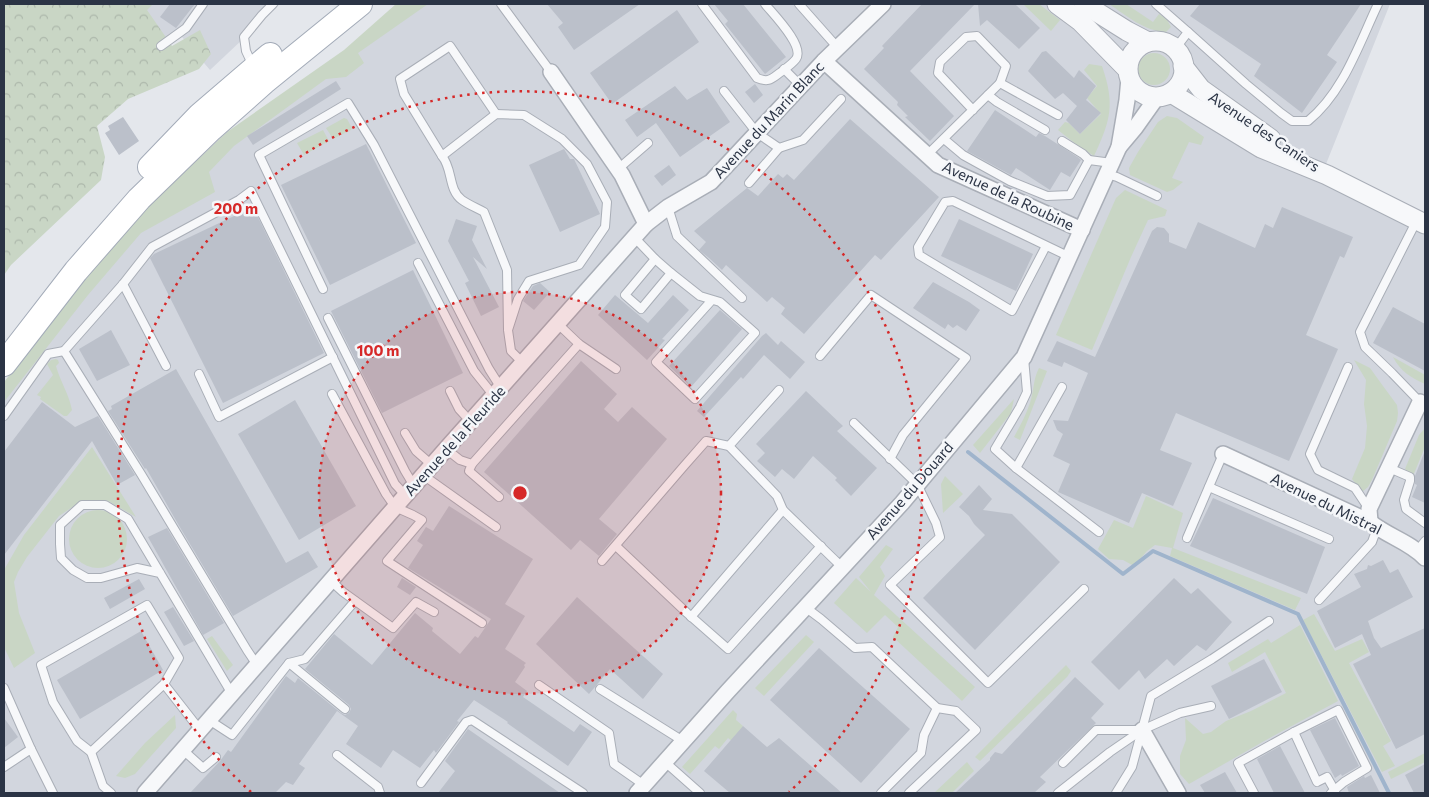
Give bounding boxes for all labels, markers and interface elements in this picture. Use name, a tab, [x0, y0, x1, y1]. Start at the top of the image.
street label: Avenue du Marin Blanc	[709, 57, 827, 182]
street label: Avenue des Caniers	[1206, 87, 1324, 175]
street label: Avenue de la Roubine	[940, 157, 1077, 234]
text: 200 m	[214, 199, 258, 217]
text: 100 m	[357, 341, 399, 359]
street label: Avenue de la Fleuride	[400, 381, 509, 499]
street label: Avenue du Douard	[862, 438, 957, 543]
street label: Avenue du Mistral	[1268, 468, 1385, 538]
centre of rings	[511, 484, 529, 502]

